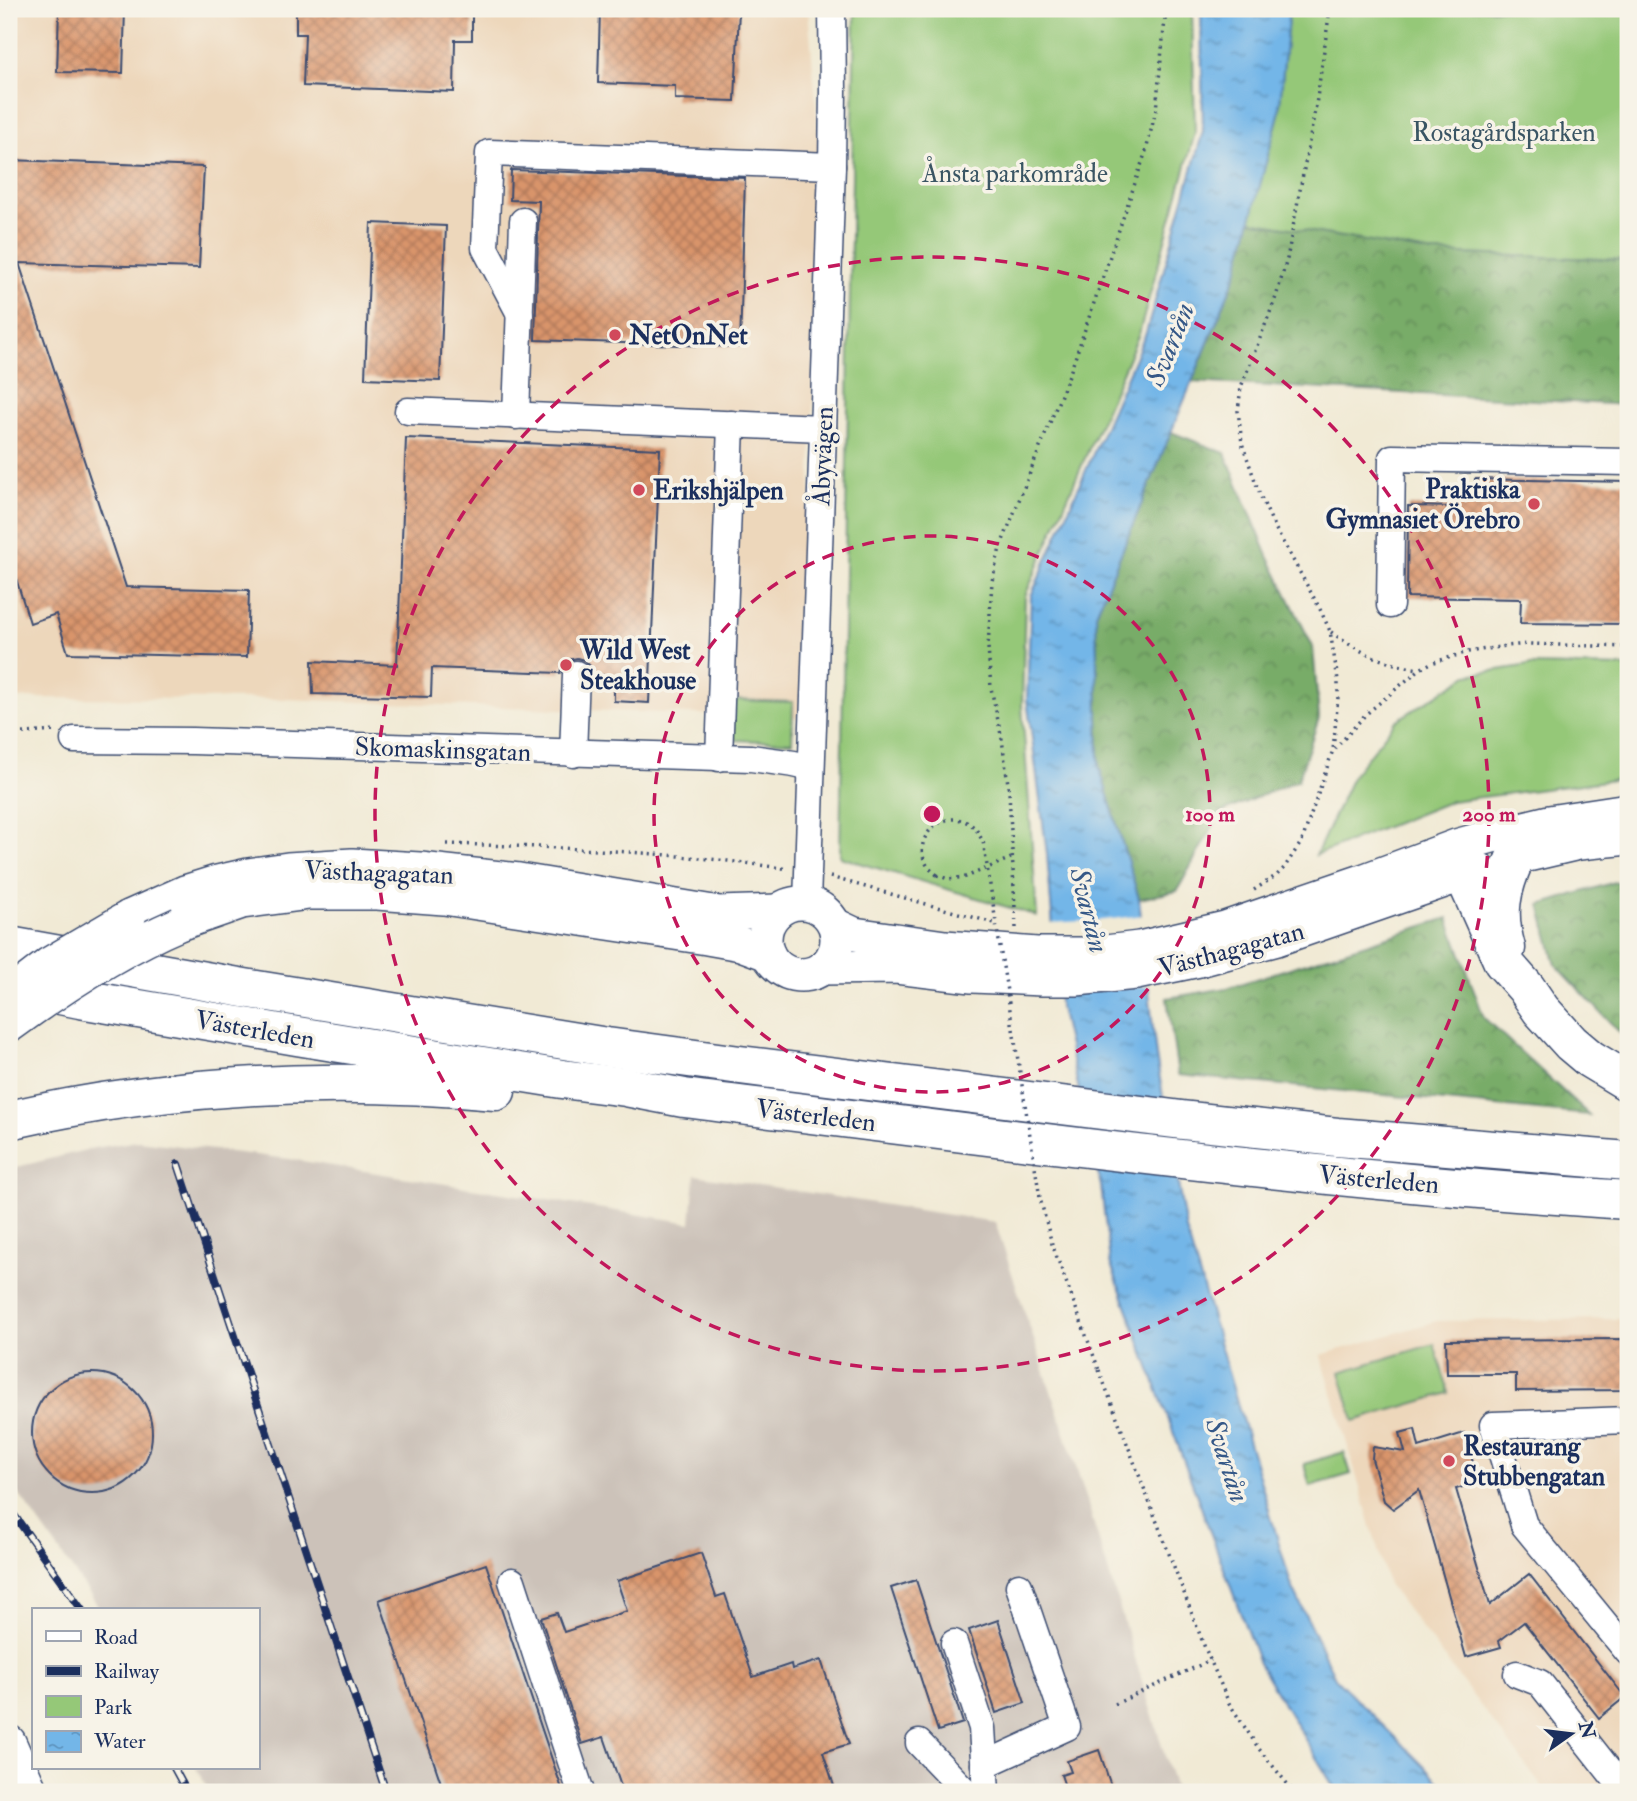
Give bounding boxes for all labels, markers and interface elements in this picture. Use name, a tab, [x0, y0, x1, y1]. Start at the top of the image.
park label: Rostagårdsparken	[1412, 117, 1596, 150]
park label: Ånsta parkområde	[921, 156, 1108, 191]
water label: Svartån	[1138, 298, 1203, 392]
place label: NetOnNet	[628, 320, 748, 352]
marker: NetOnNet	[607, 327, 623, 343]
street label: Åbyvägen	[803, 406, 841, 507]
place label: Praktiska Gymnasiet Örebro	[1326, 474, 1521, 537]
place label: Erikshjälpen	[653, 475, 784, 508]
marker: Erikshjälpen	[631, 482, 647, 498]
marker: Praktiska Gymnasiet Örebro	[1526, 496, 1542, 512]
place label: Wild West Steakhouse	[579, 635, 696, 697]
marker: Wild West Steakhouse	[558, 657, 574, 673]
street label: Skomaskinsgatan	[354, 731, 532, 769]
text: 100 m	[1185, 801, 1236, 828]
text: 200 m	[1463, 801, 1516, 828]
centre of rings	[920, 802, 944, 826]
street label: Västhagagatan	[304, 854, 454, 892]
water label: Svartån	[1061, 863, 1116, 956]
street label: Västhagagatan	[1155, 915, 1308, 985]
street label: Västerleden	[193, 1004, 317, 1056]
street label: Västerleden	[754, 1093, 878, 1139]
street label: Västerleden	[1317, 1159, 1440, 1201]
water label: Svartån	[1196, 1413, 1257, 1507]
place label: Restaurang Stubbengatan	[1463, 1431, 1606, 1494]
marker: Restaurang Stubbengatan	[1441, 1453, 1457, 1469]
legend	[32, 1608, 259, 1770]
text: Road	[94, 1624, 139, 1651]
text: Railway	[94, 1658, 160, 1685]
text: Park	[94, 1694, 132, 1721]
north arrow	[1536, 1700, 1606, 1770]
text: N	[1573, 1718, 1600, 1742]
text: Water	[93, 1728, 146, 1755]

